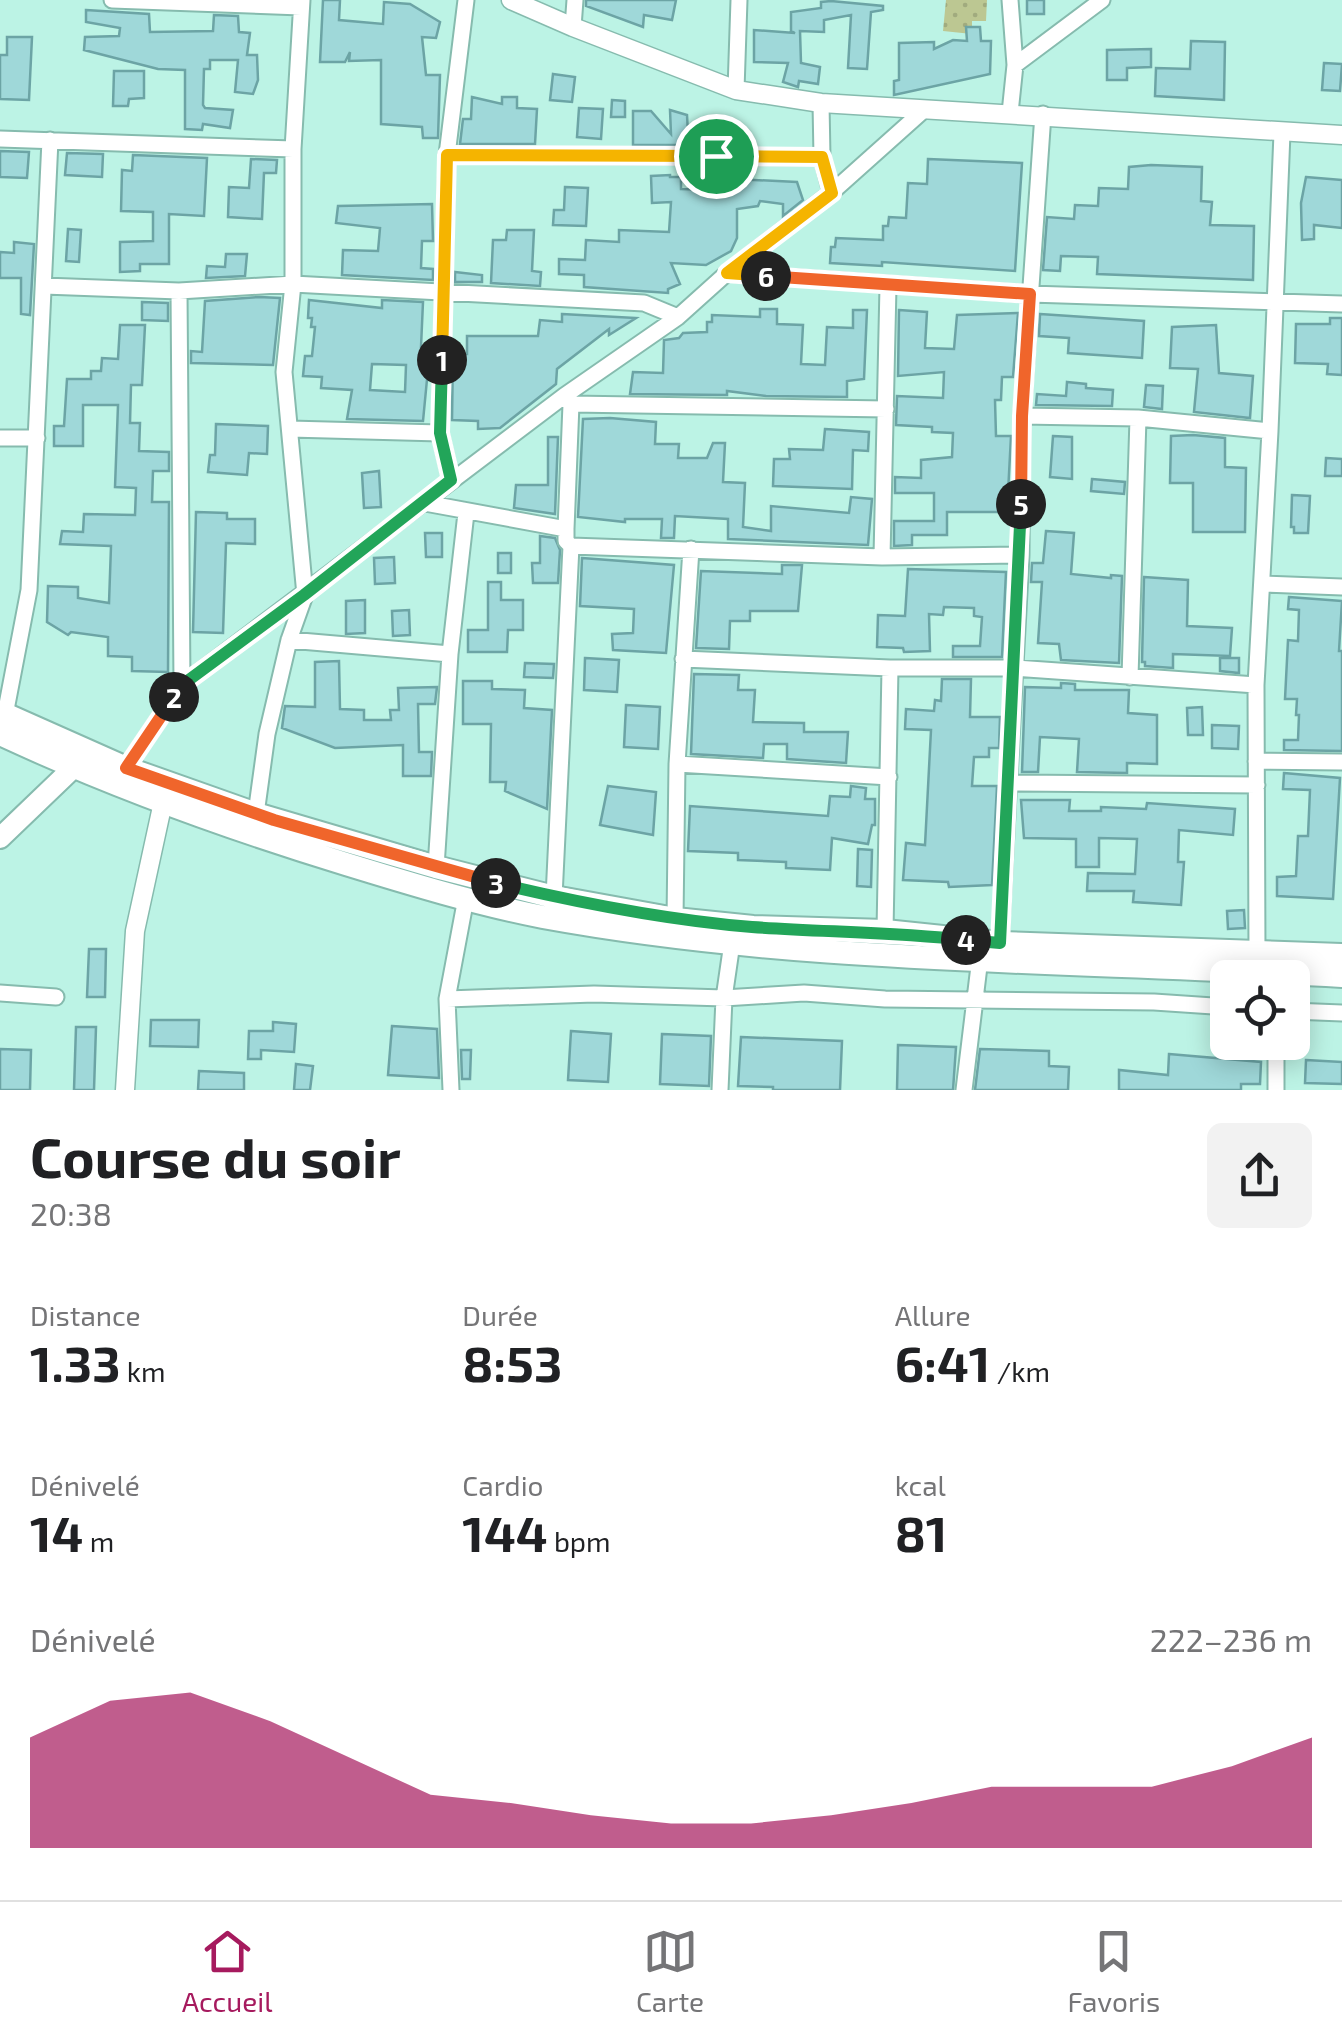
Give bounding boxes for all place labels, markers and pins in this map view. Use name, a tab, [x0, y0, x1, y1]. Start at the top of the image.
pin	[674, 114, 759, 199]
pin: 6	[741, 251, 791, 301]
pin: 1	[417, 335, 467, 385]
pin: 5	[996, 479, 1046, 529]
pin: 2	[149, 672, 199, 722]
pin: 3	[471, 858, 521, 908]
pin: 4	[941, 915, 991, 965]

